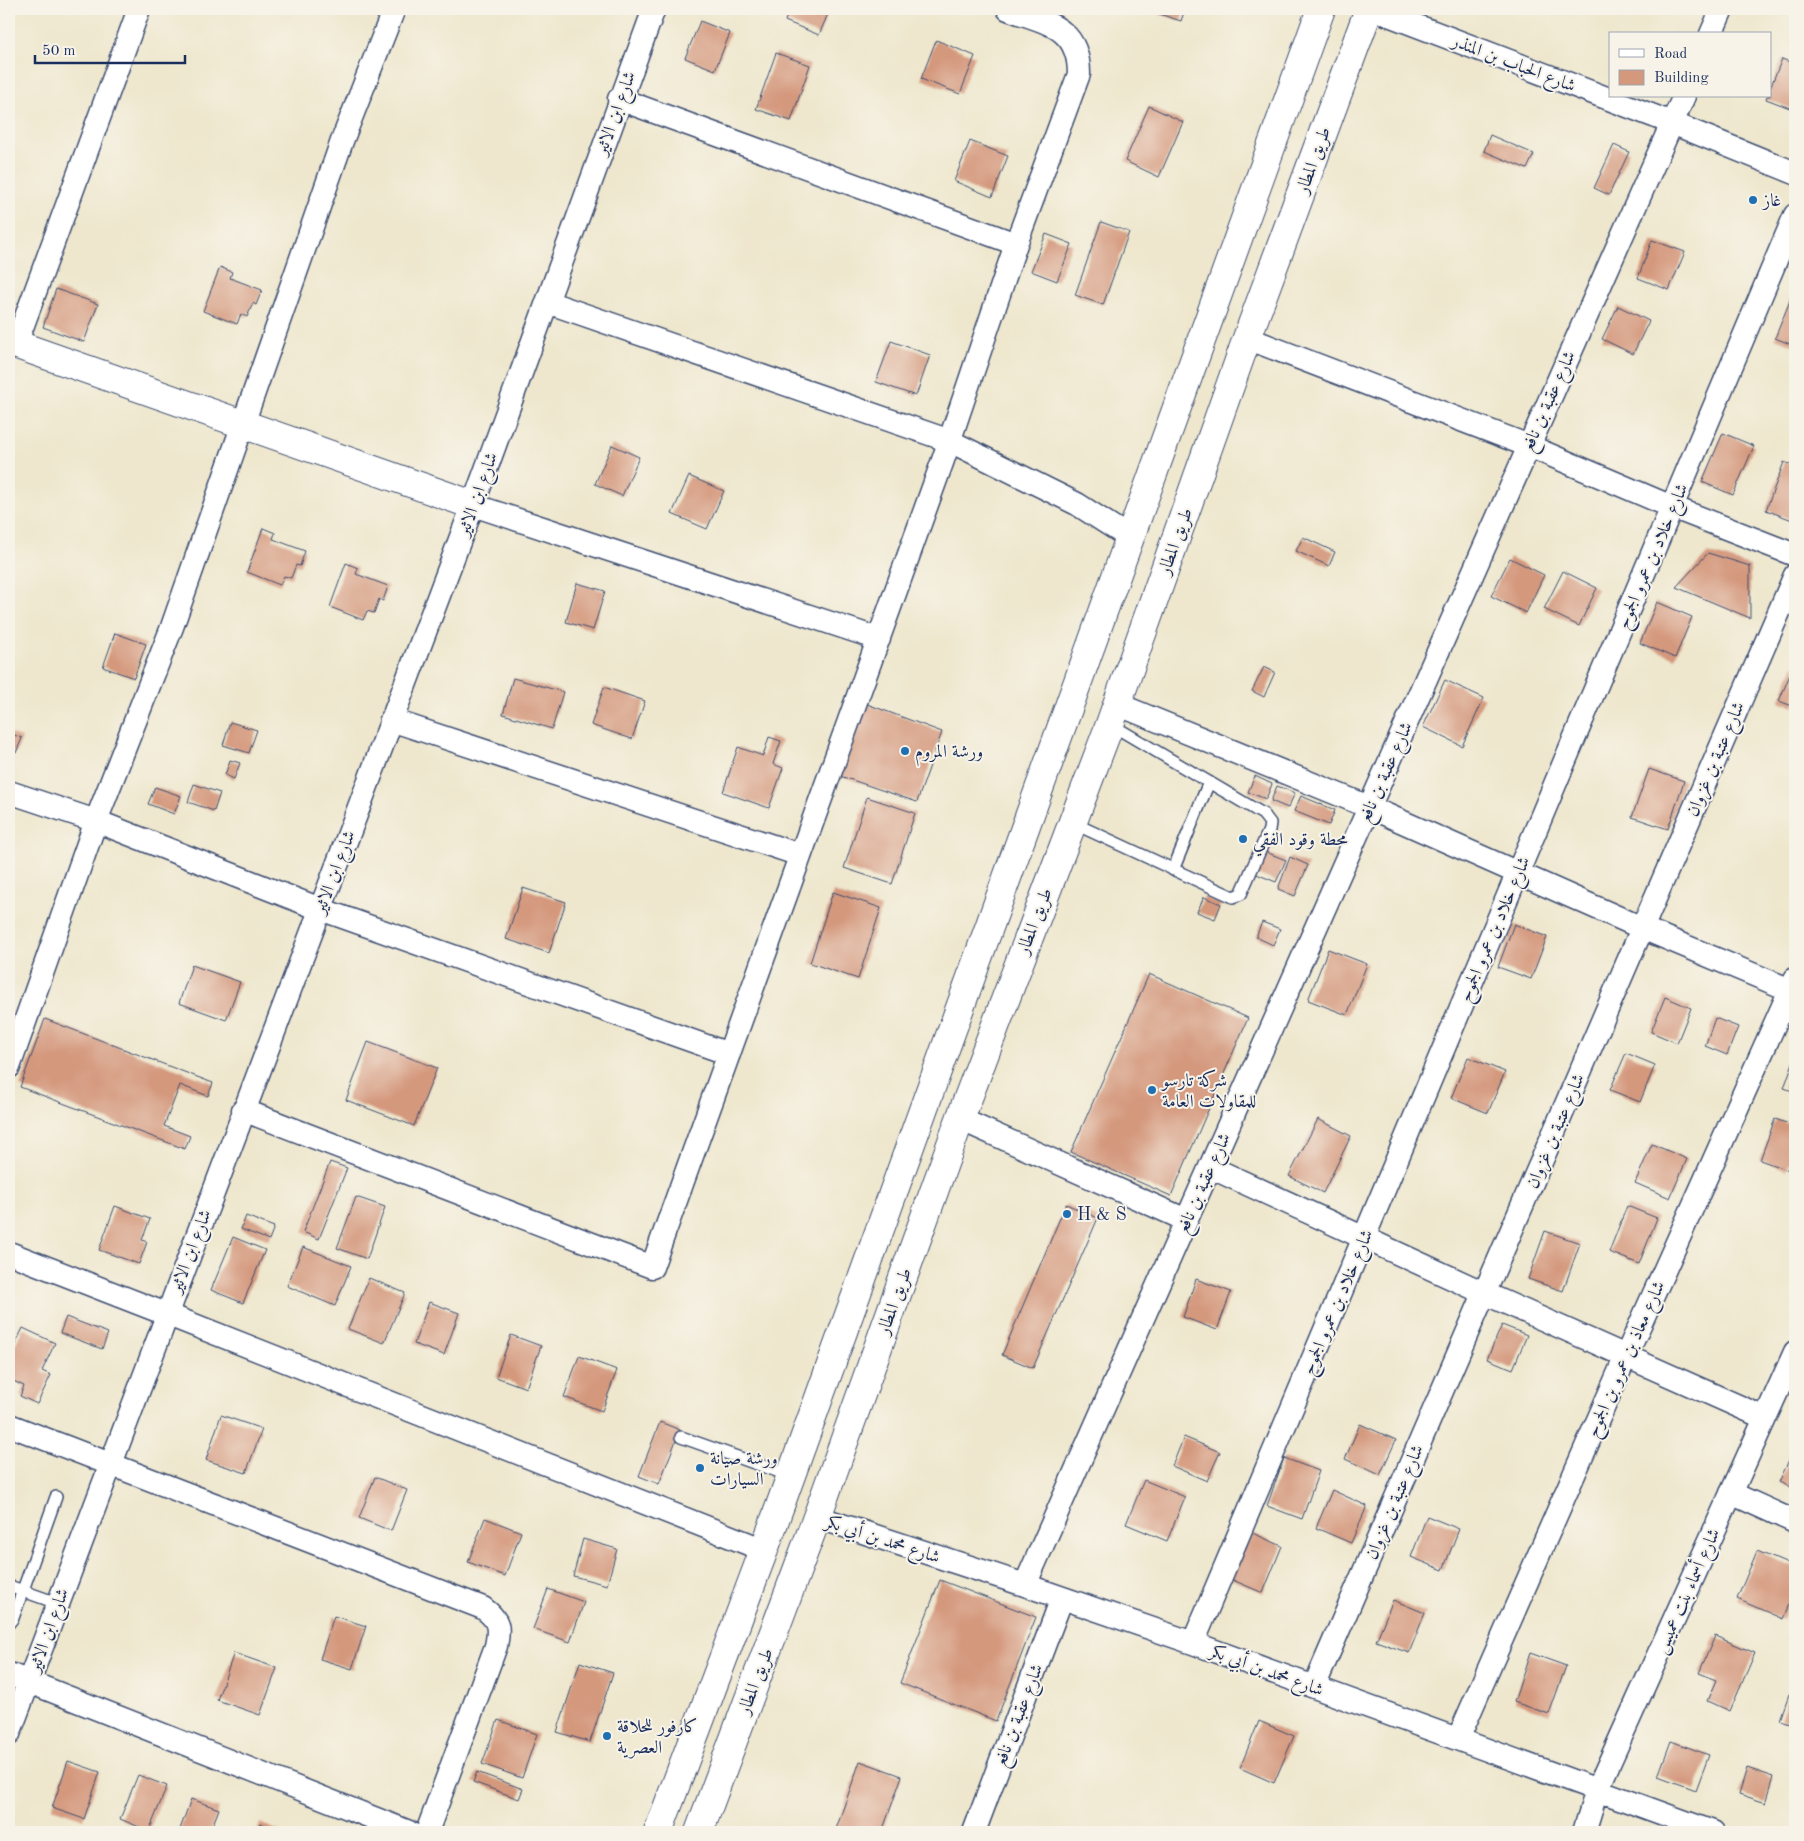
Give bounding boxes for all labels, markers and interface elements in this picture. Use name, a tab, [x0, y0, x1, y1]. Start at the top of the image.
street label: شارع الحباب بن المنذر	[1446, 31, 1578, 100]
scale bar	[35, 32, 185, 64]
legend	[1609, 32, 1772, 98]
text: 50 m	[42, 44, 76, 59]
text: Road	[1654, 47, 1688, 62]
street label: شارع ابن الاثير	[592, 69, 644, 161]
text: Building	[1654, 71, 1709, 86]
street label: طريق المطار	[1293, 125, 1336, 199]
place label: غاز	[1761, 192, 1781, 211]
marker: غاز	[1747, 194, 1759, 206]
street label: شارع عقبة بن نافع	[1519, 348, 1585, 457]
street label: شارع ابن الاثير	[454, 450, 506, 542]
street label: شارع خلاد بن عمرو الجموح	[1614, 481, 1697, 634]
street label: طريق المطار	[1155, 506, 1198, 580]
street label: شارع عتبة بن غزوان	[1684, 699, 1753, 821]
street label: شارع عقبة بن نافع	[1356, 719, 1422, 828]
place label: ورشة المروم	[915, 743, 983, 767]
marker: ورشة المروم	[899, 745, 911, 757]
street label: شارع ابن الاثير	[310, 828, 364, 920]
place label: محطة وقود الفقي	[1253, 831, 1348, 857]
marker: محطة وقود الفقي	[1237, 833, 1249, 845]
street label: شارع خلاد بن عمرو الجموح	[1456, 854, 1539, 1007]
street label: طريق المطار	[1013, 886, 1058, 960]
place label: شركة تارسو للمقاولات العامة	[1160, 1069, 1256, 1112]
street label: شارع عتبة بن غزوان	[1524, 1071, 1593, 1193]
marker: شركة تارسو للمقاولات العامة	[1146, 1084, 1158, 1096]
street label: شارع عقبة بن نافع	[1174, 1130, 1240, 1239]
place label: H & S	[1077, 1206, 1127, 1224]
street label: شارع ابن الاثير	[166, 1207, 220, 1299]
marker: H & S	[1061, 1208, 1073, 1220]
street label: شارع خلاد بن عمرو الجموح	[1299, 1227, 1382, 1380]
street label: طريق المطار	[874, 1266, 917, 1340]
street label: شارع معاذ بن عمرو بن الجموح	[1583, 1279, 1674, 1443]
street label: شارع عتبة بن غزوان	[1363, 1442, 1432, 1564]
place label: ورشة صيانة السيارات	[710, 1450, 778, 1490]
marker: ورشة صيانة السيارات	[694, 1462, 706, 1474]
street label: شارع محمد بن أبي بكر	[820, 1508, 944, 1572]
street label: شارع أسماء بنت عميس	[1648, 1524, 1728, 1659]
street label: شارع ابن الاثير	[25, 1586, 77, 1678]
street label: شارع محمد بن أبي بكر	[1204, 1637, 1327, 1704]
street label: طريق المطار	[734, 1646, 779, 1720]
street label: شارع عقبة بن نافع	[991, 1662, 1052, 1771]
place label: كارفور للحلاقة العصرية	[617, 1717, 698, 1759]
marker: كارفور للحلاقة العصرية	[601, 1730, 613, 1742]

